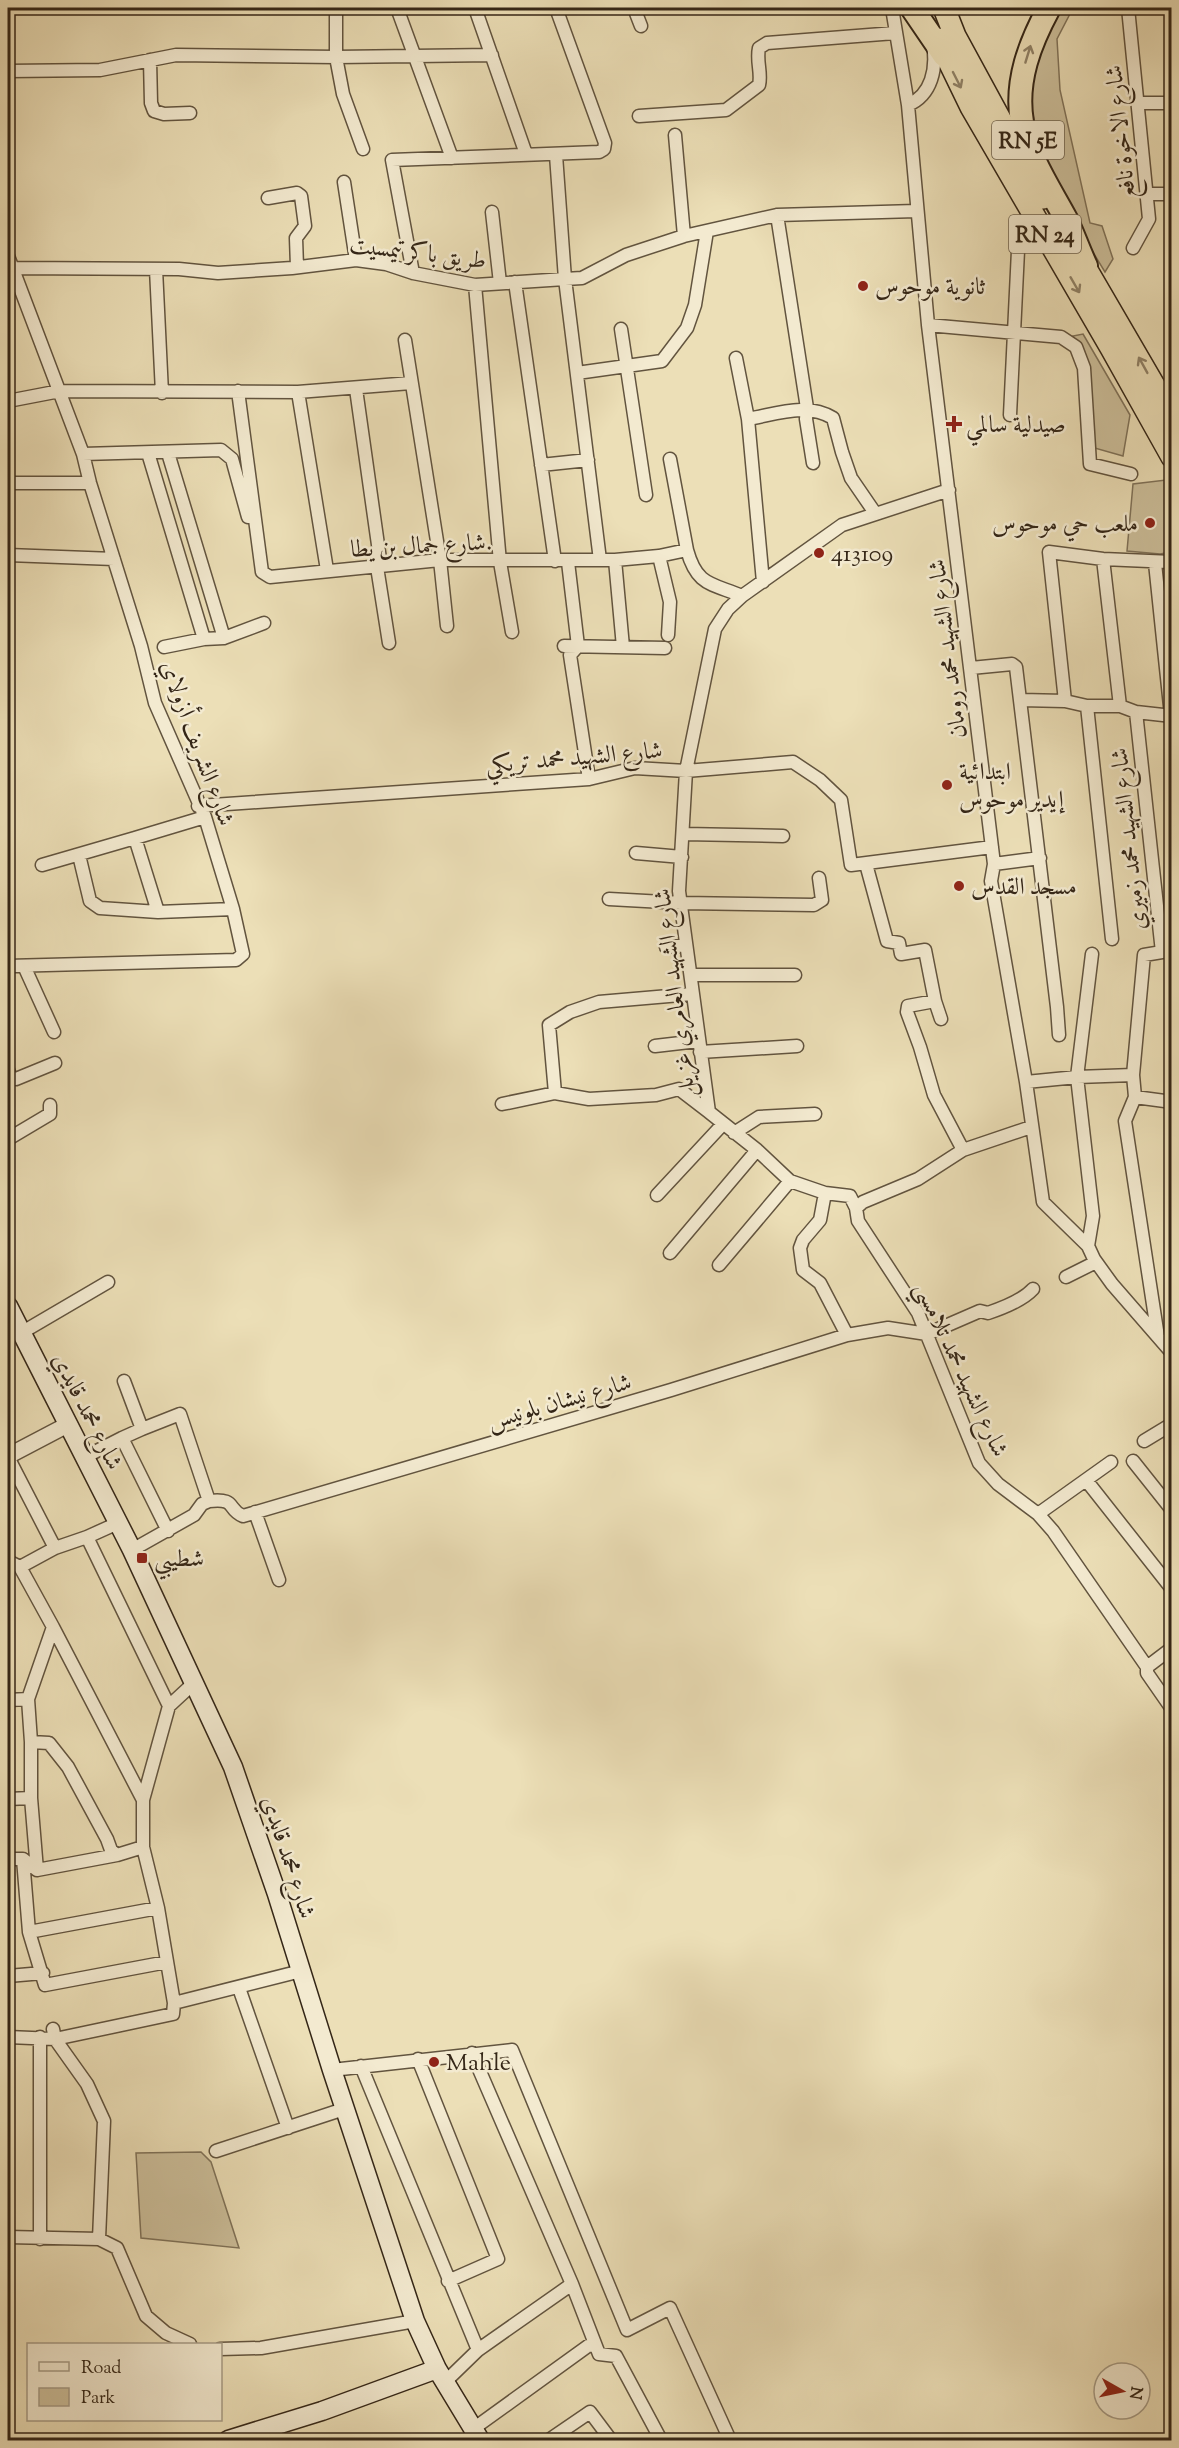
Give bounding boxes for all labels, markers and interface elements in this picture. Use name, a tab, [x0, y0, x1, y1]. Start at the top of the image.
one-way arrow	[1023, 45, 1034, 64]
street label: شارع الاخوة نافع	[1098, 63, 1149, 200]
one-way arrow	[951, 71, 963, 88]
road number: RN 5E	[992, 121, 1064, 159]
road number: RN 24	[1009, 215, 1081, 253]
street label: طريق باكر تيمسيت	[347, 229, 488, 279]
place label: ثانوية موحوس	[875, 271, 985, 305]
one-way arrow	[1070, 276, 1081, 294]
marker: ثانوية موحوس	[856, 279, 870, 293]
one-way arrow	[1137, 357, 1149, 374]
place label: صيدلية سالمي	[966, 409, 1066, 447]
marker: صيدلية سالمي	[947, 417, 961, 431]
place label: ملعب حي موحوس	[992, 508, 1138, 542]
marker: ملعب حي موحوس	[1143, 516, 1157, 530]
street label: شارع جمال بن يطا.	[349, 526, 493, 569]
place label: 413109	[831, 538, 893, 572]
marker: 413109	[812, 546, 826, 560]
street label: شارع الشهيد محمد رومان	[921, 557, 978, 740]
street label: شارع الشريف أزولاي	[149, 656, 244, 832]
street label: شارع الشهيد محمد تريكي	[484, 734, 664, 787]
street label: شارع الشهيد محمد زميري	[1104, 746, 1157, 932]
place label: ابتدائية إيدير موحوس	[959, 756, 1066, 818]
marker: ابتدائية إيدير موحوس	[940, 778, 954, 792]
place label: مسجد القدس	[971, 871, 1077, 905]
marker: مسجد القدس	[952, 879, 966, 893]
street label: شارع الشهيد العامري غزيل	[646, 886, 707, 1099]
street label: شارع الشهيد محمد تلامسي	[902, 1277, 1016, 1464]
street label: شارع محمد قايدي	[41, 1347, 130, 1477]
street label: شارع نيشان بلونيس	[483, 1366, 636, 1441]
place label: شطيبي	[154, 1543, 204, 1580]
marker: شطيبي	[135, 1551, 149, 1565]
street label: شارع محمد قايدي	[250, 1792, 323, 1924]
place label: Mahle	[446, 2047, 511, 2081]
marker: Mahle	[427, 2055, 441, 2069]
legend	[27, 2343, 222, 2421]
text: Road	[81, 2356, 121, 2382]
north arrow	[1092, 2361, 1152, 2421]
text: N	[1122, 2385, 1147, 2401]
text: Park	[81, 2386, 116, 2412]

